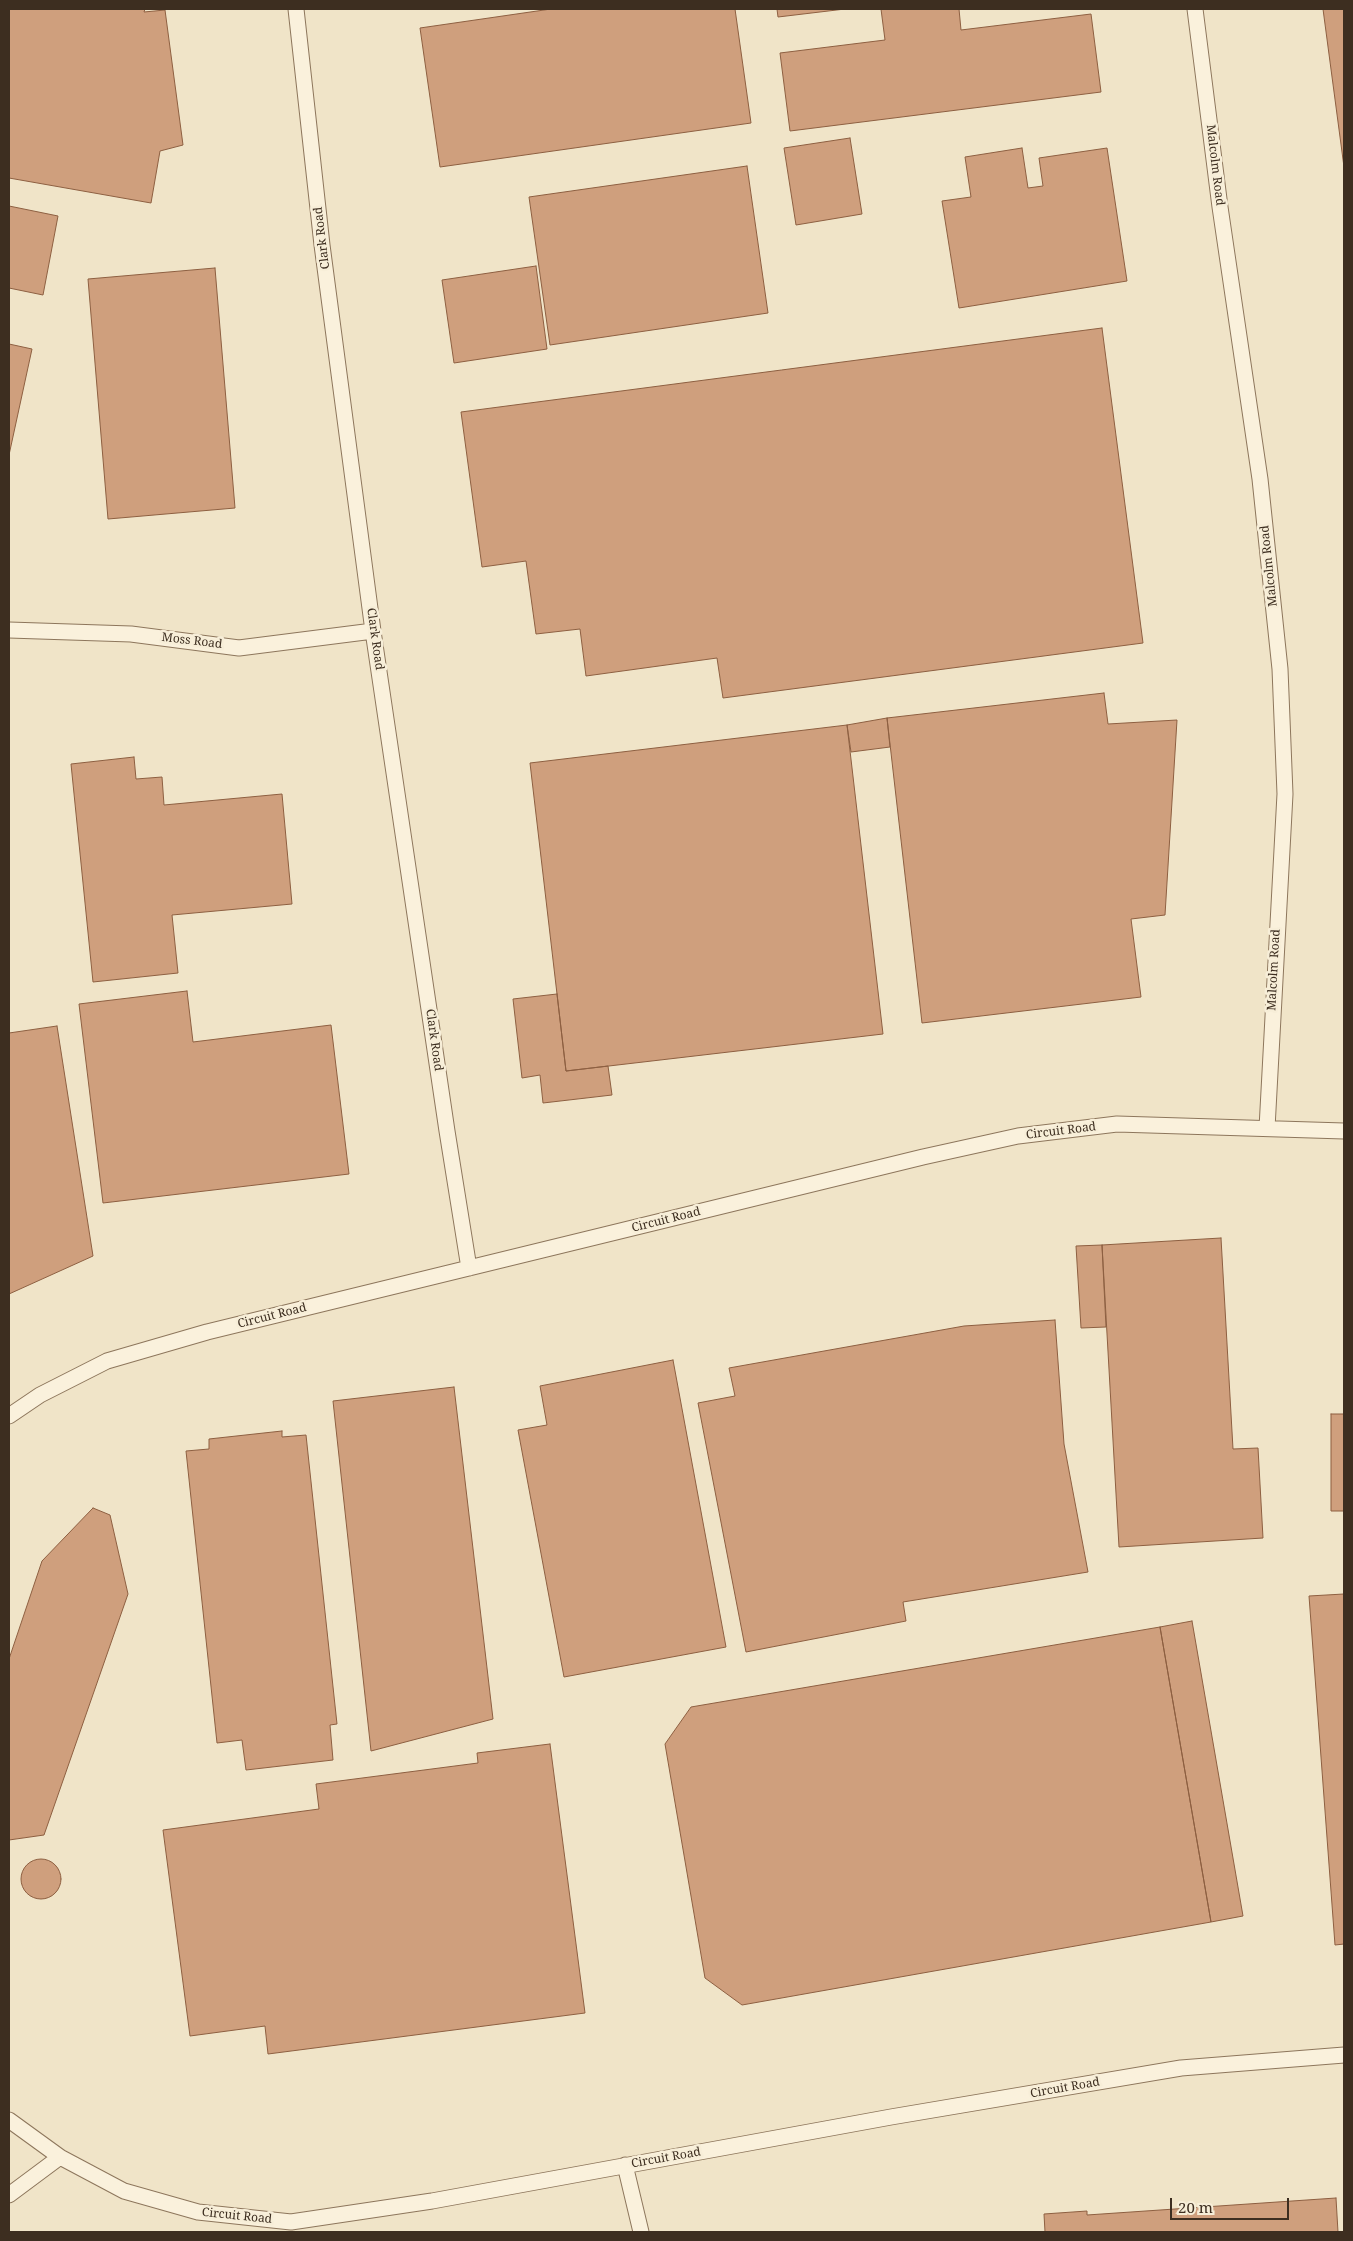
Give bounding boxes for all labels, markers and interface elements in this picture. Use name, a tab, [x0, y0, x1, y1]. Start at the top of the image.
street label: Malcolm Road	[1203, 124, 1227, 206]
street label: Clark Road	[311, 206, 333, 270]
street label: Malcolm Road	[1258, 525, 1280, 607]
street label: Clark Road	[364, 607, 386, 671]
street label: Moss Road	[161, 630, 223, 652]
street label: Malcolm Road	[1265, 929, 1283, 1011]
street label: Clark Road	[423, 1008, 445, 1072]
street label: Circuit Road	[1025, 1120, 1097, 1142]
street label: Circuit Road	[630, 1204, 702, 1236]
street label: Circuit Road	[236, 1300, 308, 1332]
street label: Circuit Road	[1029, 2075, 1101, 2101]
street label: Circuit Road	[630, 2145, 702, 2171]
scale bar	[1173, 2188, 1292, 2220]
text: 20 m	[1178, 2197, 1213, 2217]
street label: Circuit Road	[201, 2205, 273, 2227]

